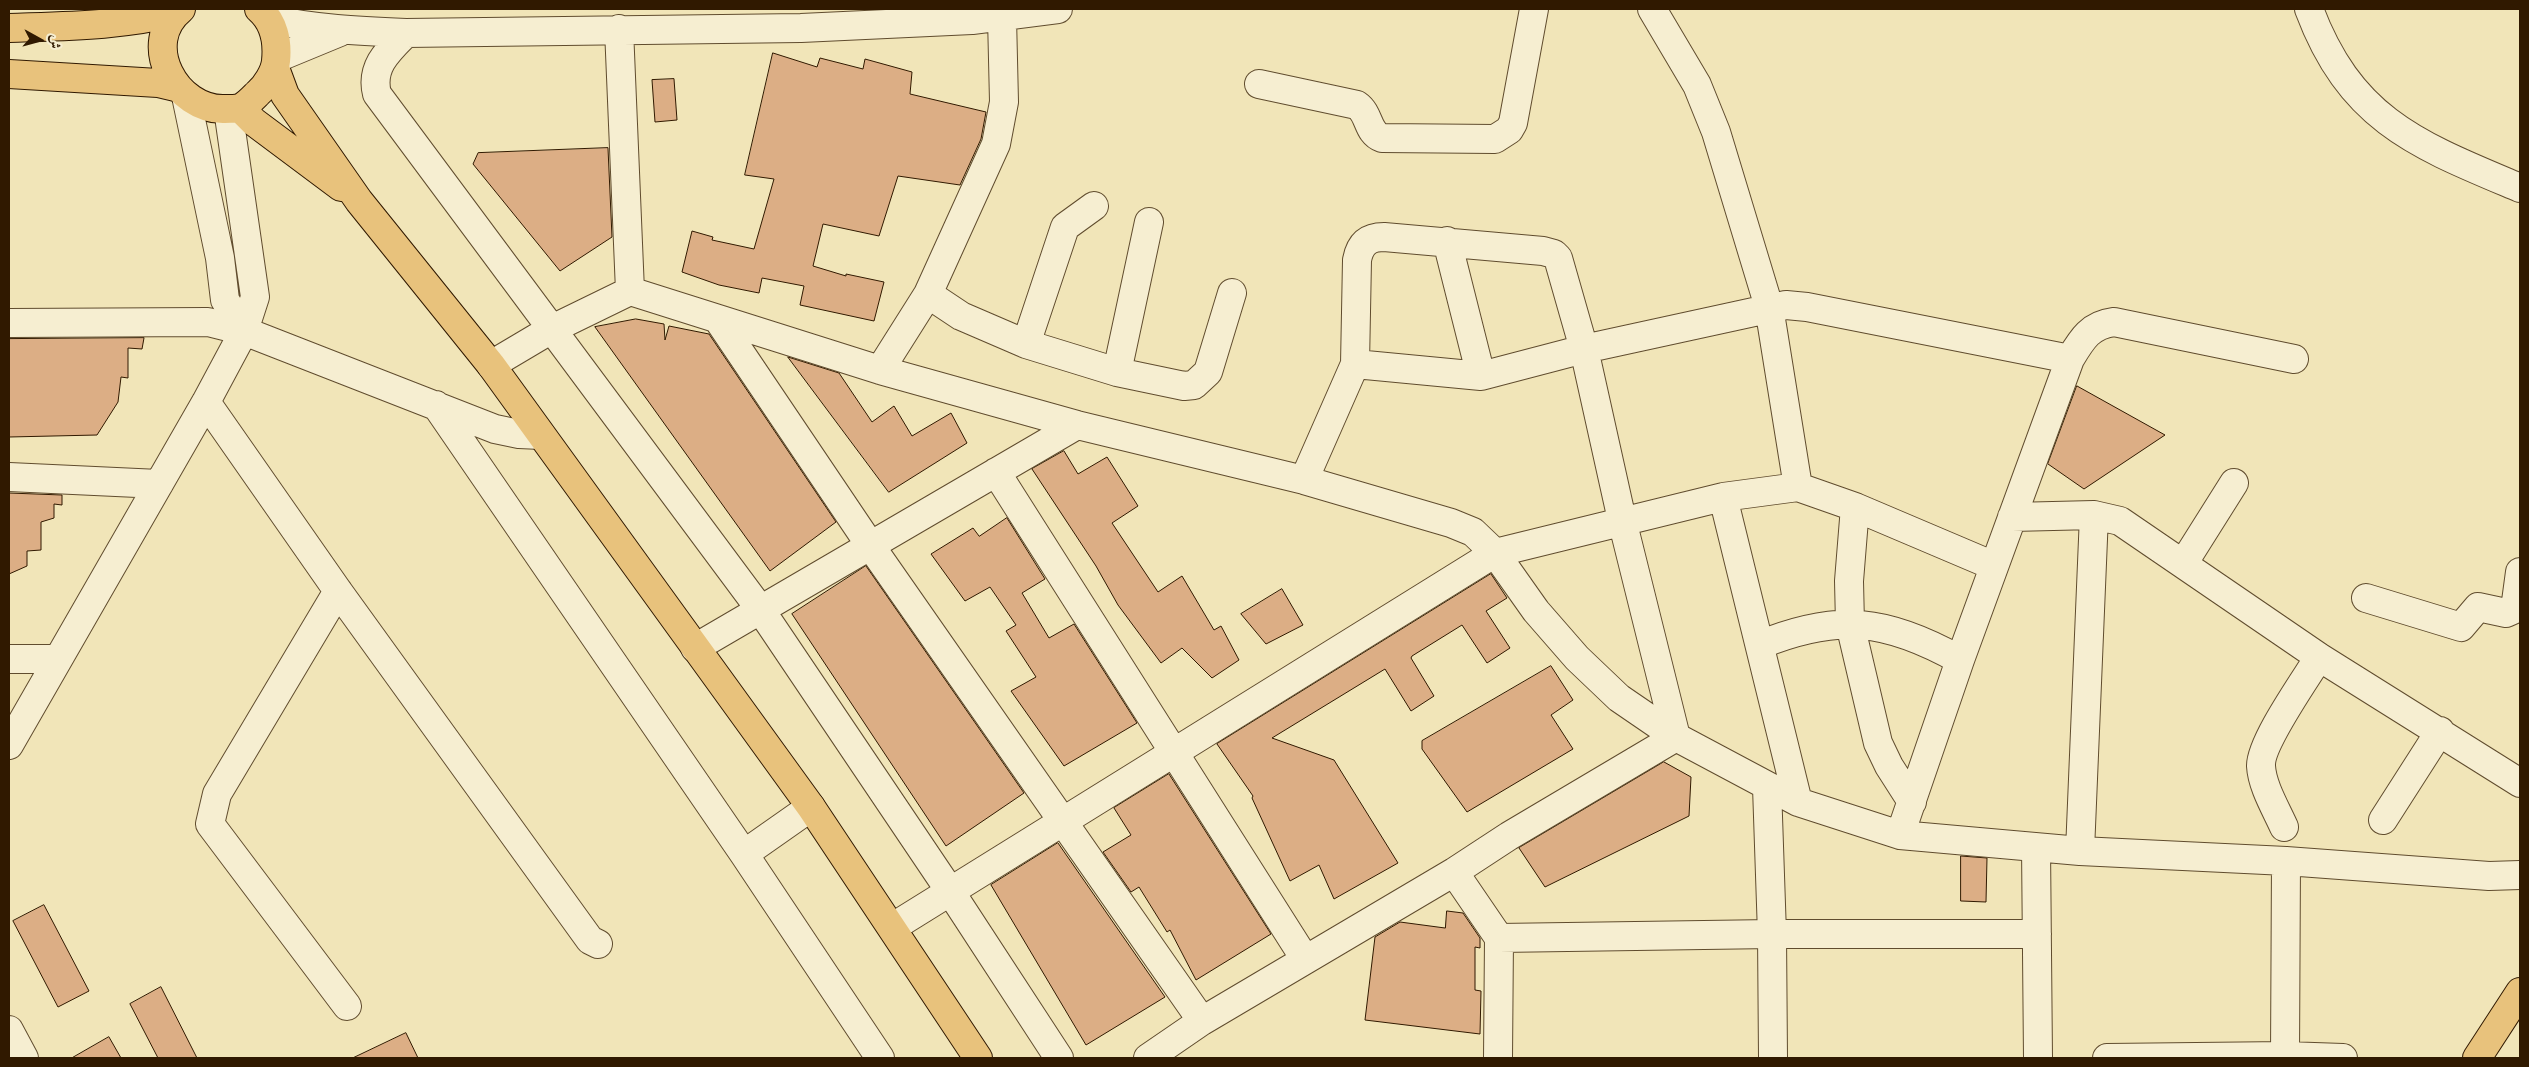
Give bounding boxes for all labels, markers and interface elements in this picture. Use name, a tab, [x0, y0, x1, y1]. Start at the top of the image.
north arrow	[15, 15, 65, 65]
text: ش	[46, 34, 65, 50]

